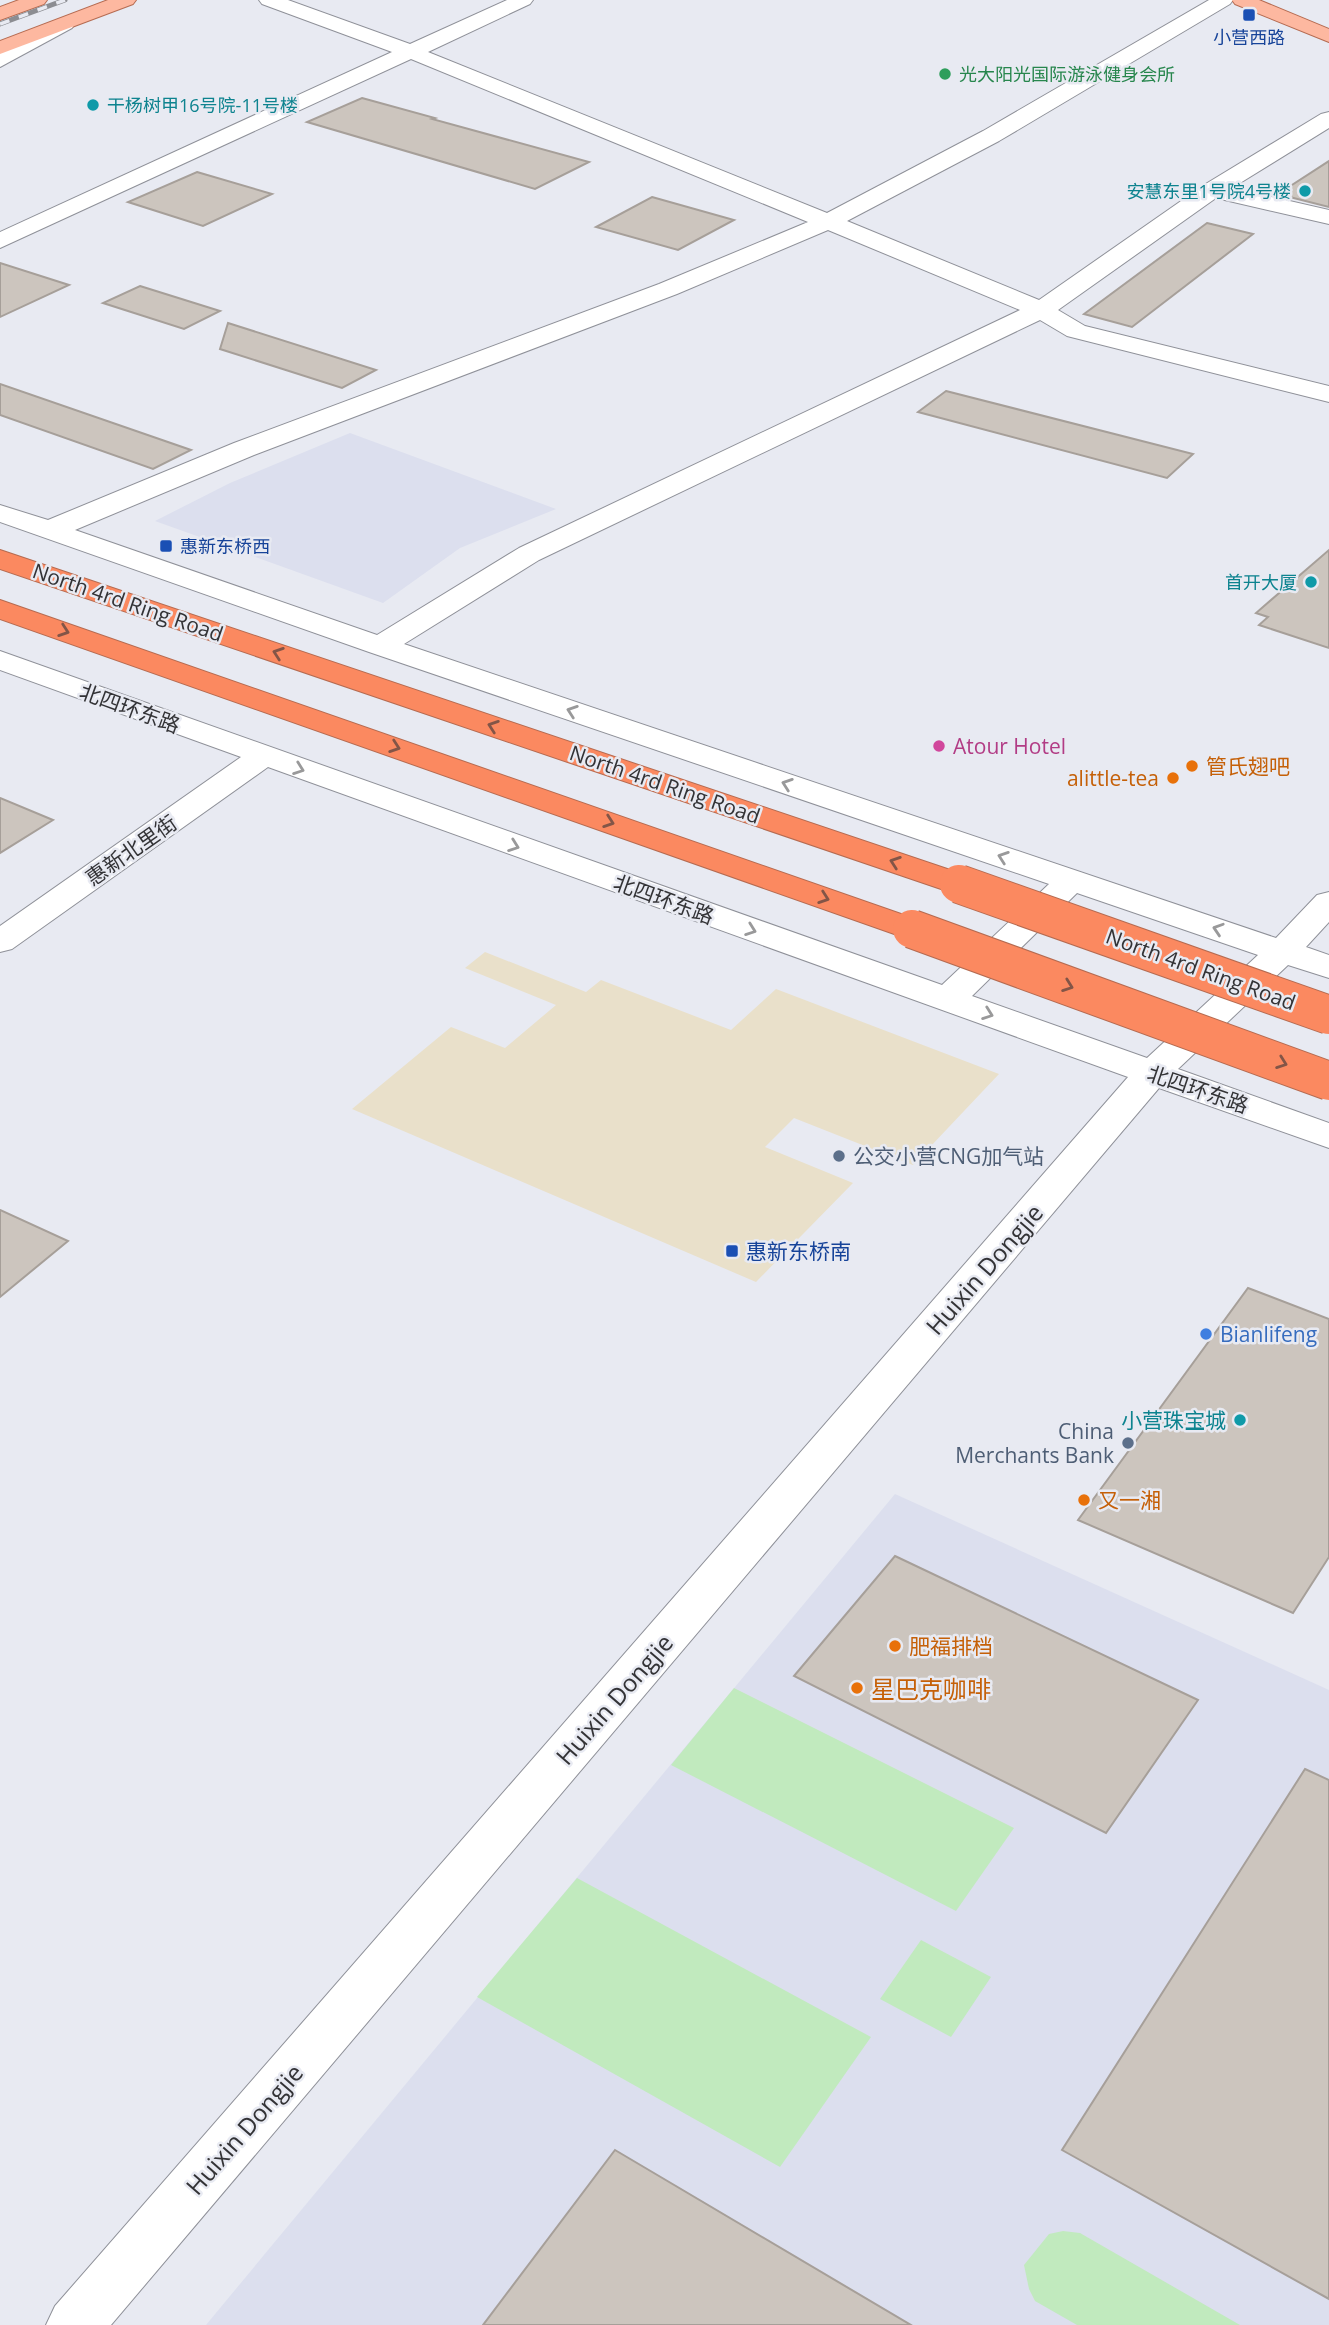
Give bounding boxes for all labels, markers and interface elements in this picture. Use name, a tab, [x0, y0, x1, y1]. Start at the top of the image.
marker: 小营西路	[1241, 7, 1257, 23]
place label: 小营西路	[1213, 25, 1285, 49]
place label: 光大阳光国际游泳健身会所	[959, 62, 1175, 86]
marker: 光大阳光国际游泳健身会所	[937, 66, 953, 82]
place label: 干杨树甲16号院-11号楼	[107, 93, 298, 117]
marker: 干杨树甲16号院-11号楼	[85, 97, 101, 113]
place label: 安慧东里1号院4号楼	[1126, 179, 1291, 203]
marker: 安慧东里1号院4号楼	[1297, 183, 1313, 199]
place label: 惠新东桥西	[180, 534, 270, 558]
marker: 惠新东桥西	[158, 538, 174, 554]
street label: North 4rd Ring Road	[29, 556, 227, 648]
place label: 首开大厦	[1225, 570, 1297, 594]
marker: 首开大厦	[1303, 574, 1319, 590]
one-way arrow	[58, 623, 70, 637]
one-way arrow	[272, 647, 285, 661]
street label: 北四环东路	[76, 677, 184, 739]
one-way arrow	[566, 705, 578, 719]
one-way arrow	[488, 720, 500, 734]
place label: Atour Hotel	[953, 732, 1066, 760]
street label: North 4rd Ring Road	[566, 738, 764, 830]
marker: Atour Hotel	[931, 738, 947, 754]
one-way arrow	[388, 739, 400, 753]
place label: 管氏翅吧	[1206, 752, 1290, 780]
marker: 管氏翅吧	[1184, 758, 1200, 774]
one-way arrow	[293, 761, 305, 775]
place label: alittle-tea	[1067, 764, 1159, 792]
marker: alittle-tea	[1165, 770, 1181, 786]
one-way arrow	[782, 778, 794, 792]
street label: 惠新北里街	[80, 808, 182, 892]
one-way arrow	[603, 814, 615, 828]
one-way arrow	[507, 837, 519, 851]
one-way arrow	[997, 851, 1009, 865]
one-way arrow	[889, 856, 901, 870]
street label: 北四环东路	[610, 868, 718, 930]
one-way arrow	[817, 890, 830, 904]
one-way arrow	[745, 922, 757, 936]
street label: North 4rd Ring Road	[1102, 922, 1300, 1016]
one-way arrow	[1213, 923, 1225, 937]
one-way arrow	[1061, 977, 1073, 991]
one-way arrow	[982, 1006, 994, 1020]
one-way arrow	[1275, 1055, 1287, 1069]
street label: 北四环东路	[1144, 1059, 1252, 1119]
place label: 公交小营CNG加气站	[853, 1142, 1044, 1170]
marker: 公交小营CNG加气站	[831, 1148, 847, 1164]
street label: Huixin Dongjie	[918, 1197, 1050, 1341]
place label: 惠新东桥南	[746, 1237, 851, 1265]
marker: 惠新东桥南	[724, 1243, 740, 1259]
place label: Bianlifeng	[1220, 1320, 1317, 1348]
marker: Bianlifeng	[1198, 1326, 1214, 1342]
place label: 小营珠宝城	[1121, 1406, 1226, 1434]
marker: 小营珠宝城	[1232, 1412, 1248, 1428]
place label: China Merchants Bank	[955, 1417, 1114, 1469]
marker: China Merchants Bank	[1120, 1435, 1136, 1451]
place label: 又一湘	[1098, 1486, 1161, 1514]
marker: 又一湘	[1076, 1492, 1092, 1508]
street label: Huixin Dongjie	[548, 1627, 680, 1771]
place label: 肥福排档	[909, 1632, 993, 1660]
marker: 肥福排档	[887, 1638, 903, 1654]
place label: 星巴克咖啡	[871, 1672, 991, 1705]
marker: 星巴克咖啡	[849, 1680, 865, 1696]
street label: Huixin Dongjie	[178, 2057, 310, 2201]

